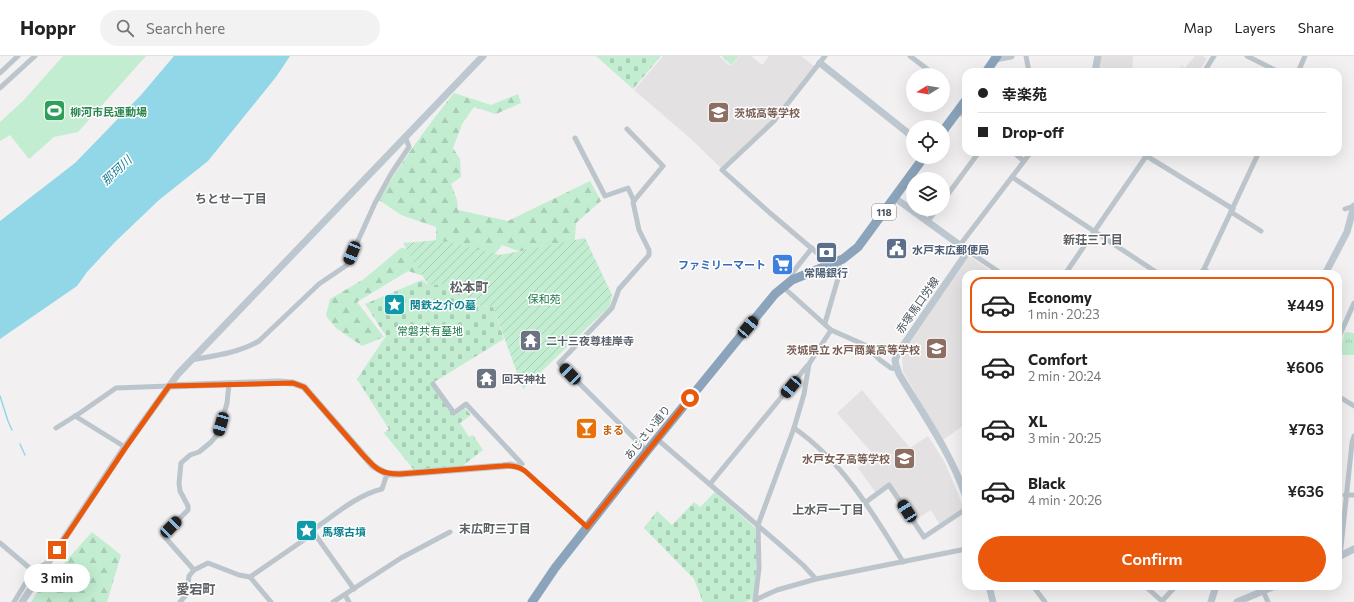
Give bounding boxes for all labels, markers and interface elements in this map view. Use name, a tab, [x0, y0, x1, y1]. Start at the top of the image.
search box	[100, 10, 380, 46]
text: Hoppr	[20, 16, 76, 39]
icon: search	[114, 17, 136, 39]
text: Search here	[146, 19, 225, 37]
text: Map	[1184, 19, 1212, 36]
text: Layers	[1234, 19, 1276, 36]
text: Share	[1298, 19, 1334, 36]
north arrow	[906, 68, 950, 112]
map controls	[906, 68, 950, 216]
text: 幸楽苑	[1002, 85, 1047, 103]
sports icon: 柳河市民運動場	[41, 98, 67, 124]
school or university icon: 茨城高等学校	[706, 99, 732, 125]
place label: 柳河市民運動場	[70, 105, 147, 118]
place label: 茨城高等学校	[734, 106, 800, 119]
button: locate	[906, 120, 950, 164]
text: Drop-off	[1002, 123, 1064, 141]
water label: 那珂川	[98, 151, 135, 187]
button: layers	[906, 172, 950, 216]
district label: ちとせ一丁目	[195, 191, 267, 205]
road number: 118	[872, 204, 896, 220]
district label: 新荘三丁目	[1063, 232, 1123, 246]
public building icon: 水戸末広郵便局	[883, 236, 909, 262]
bank icon: 常陽銀行	[813, 239, 839, 265]
car	[342, 240, 362, 266]
place label: 水戸末広郵便局	[912, 243, 989, 256]
supermarket icon: ファミリーマート	[769, 251, 795, 277]
place label: ファミリーマート	[678, 258, 766, 271]
place label: 常陽銀行	[804, 266, 848, 279]
street label: 赤塚馬口労線	[893, 274, 941, 336]
district label: 松本町	[449, 279, 489, 295]
icon: car	[980, 287, 1016, 323]
text: Economy	[1028, 288, 1092, 306]
place icon: 関鉄之介の墓	[382, 291, 408, 317]
park label: 保和苑	[528, 292, 561, 305]
text: ¥449	[1287, 296, 1324, 314]
place label: 関鉄之介の墓	[410, 298, 476, 311]
text: 1 min · 20:23	[1028, 306, 1100, 322]
car	[736, 314, 760, 340]
park label: 常磐共有墓地	[397, 324, 463, 337]
temple icon: 二十三夜尊桂岸寺	[518, 327, 544, 353]
place label: 二十三夜尊桂岸寺	[546, 334, 634, 347]
school or university icon: 茨城県立 水戸商業高等学校	[923, 336, 949, 362]
place label: 茨城県立 水戸商業高等学校	[786, 343, 920, 356]
icon: car	[980, 349, 1016, 385]
text: Comfort	[1028, 350, 1088, 368]
text: ¥606	[1286, 358, 1324, 376]
car	[557, 361, 583, 387]
temple icon: 回天神社	[474, 365, 500, 391]
text: 2 min · 20:24	[1028, 368, 1101, 384]
place label: 回天神社	[502, 372, 546, 385]
car	[779, 374, 803, 400]
route start	[681, 389, 699, 407]
street label: あじさい通り	[621, 402, 673, 462]
car	[212, 411, 230, 437]
icon: car	[980, 411, 1016, 447]
text: XL	[1028, 412, 1047, 430]
bar icon: まる	[573, 416, 599, 442]
text: ¥763	[1289, 420, 1324, 438]
place label: まる	[602, 423, 624, 436]
text: 3 min · 20:25	[1028, 430, 1102, 446]
school or university icon: 水戸女子高等学校	[892, 445, 918, 471]
place label: 水戸女子高等学校	[802, 452, 890, 465]
icon: car	[980, 473, 1016, 509]
text: Black	[1028, 474, 1066, 492]
text: ¥636	[1288, 482, 1324, 500]
text: 4 min · 20:26	[1028, 492, 1102, 508]
car	[895, 498, 919, 524]
district label: 上水戸一丁目	[792, 502, 864, 516]
car	[158, 514, 184, 540]
place icon: 馬塚古墳	[294, 518, 320, 544]
district label: 末広町三丁目	[459, 521, 531, 535]
place label: 馬塚古墳	[322, 525, 366, 538]
button: Confirm	[978, 536, 1326, 582]
route end	[48, 541, 66, 559]
callout: 3 min	[24, 564, 90, 592]
text: 3 min	[41, 570, 73, 586]
district label: 愛宕町	[176, 581, 216, 597]

